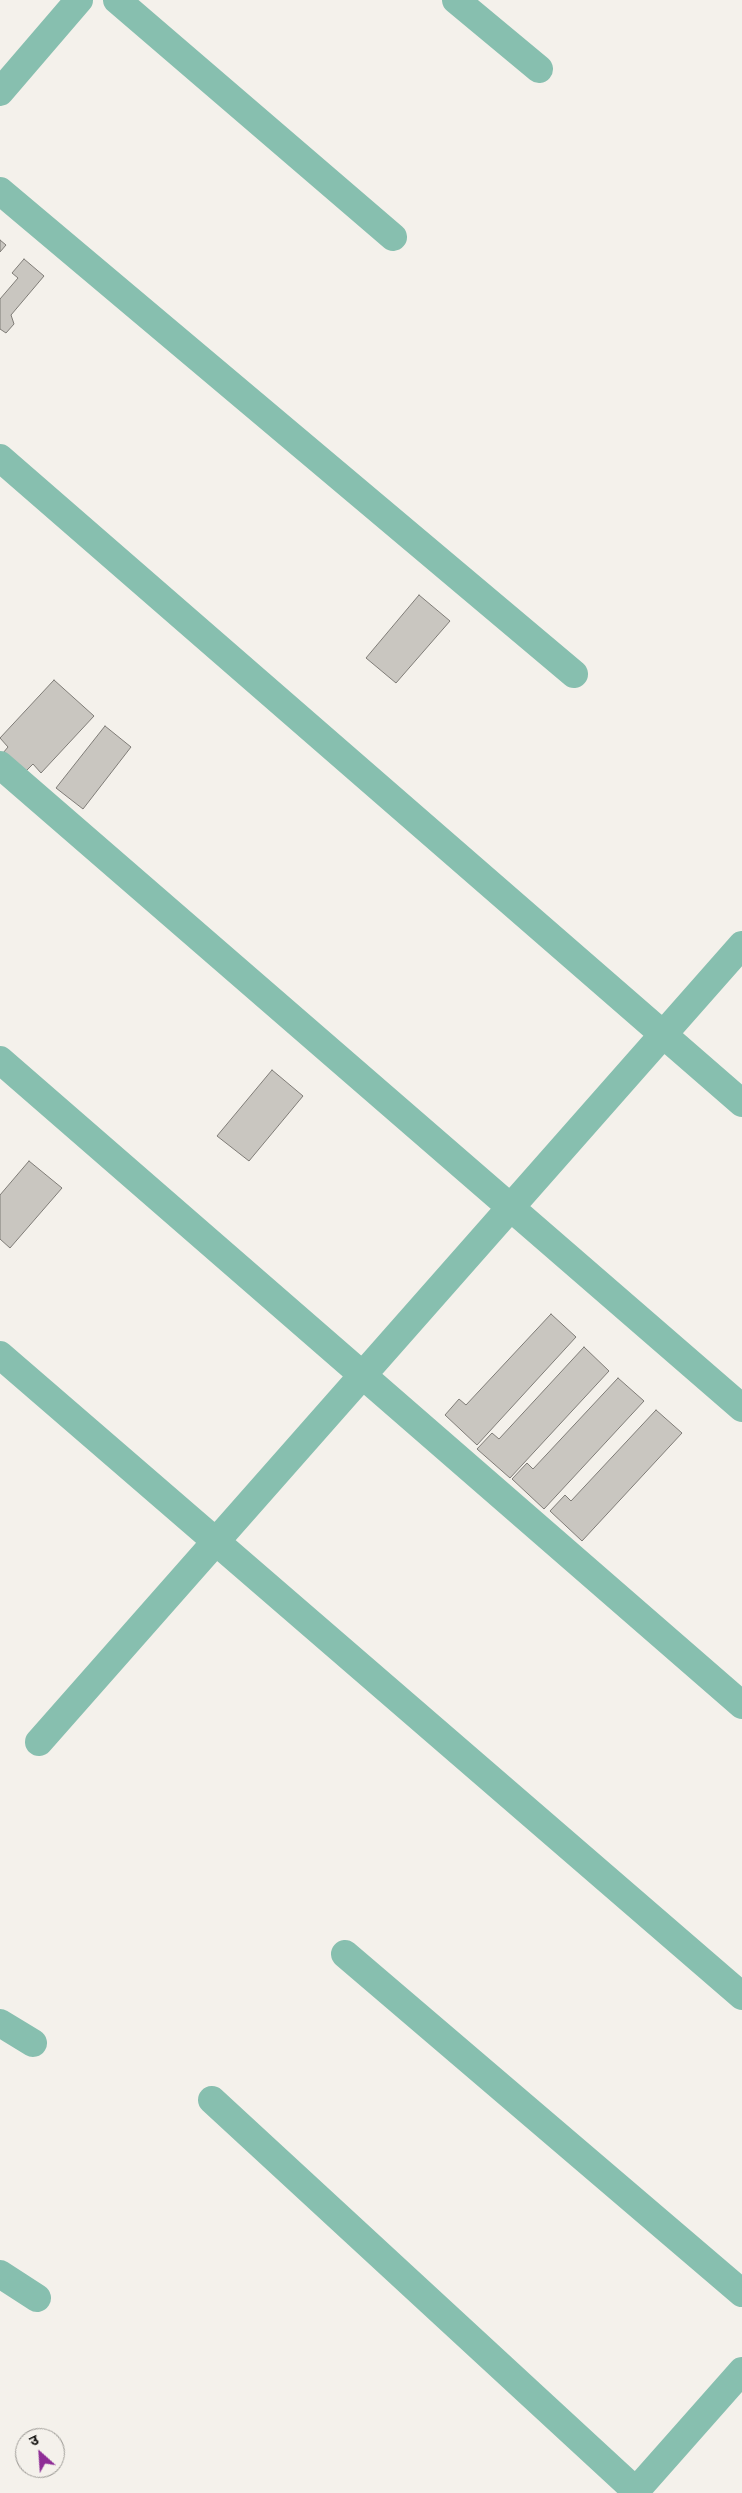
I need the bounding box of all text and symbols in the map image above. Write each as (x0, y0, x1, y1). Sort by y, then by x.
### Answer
north arrow (15, 2428, 65, 2478)
text: उ (26, 2430, 42, 2451)

